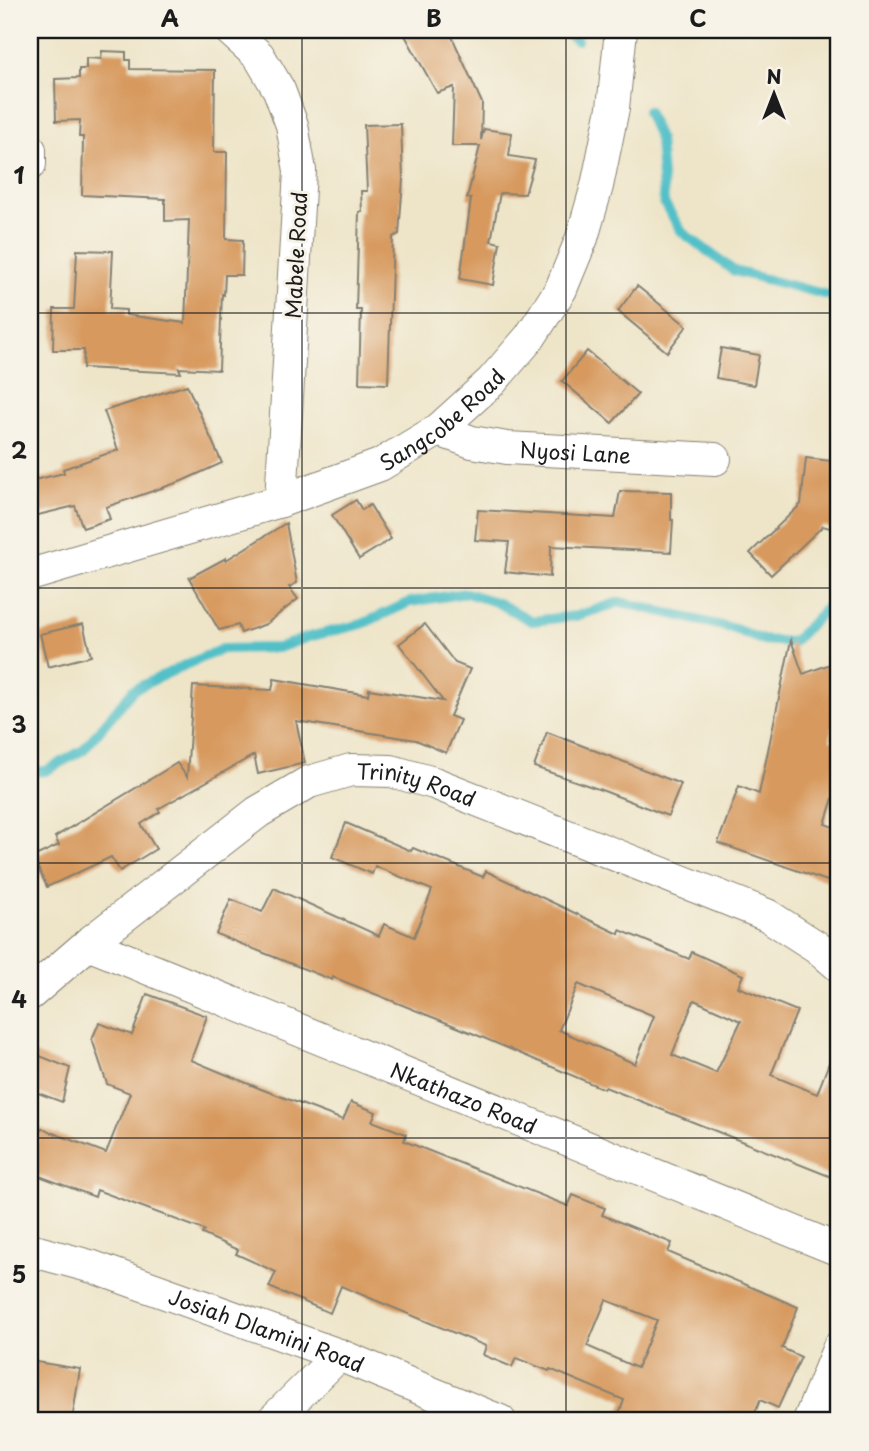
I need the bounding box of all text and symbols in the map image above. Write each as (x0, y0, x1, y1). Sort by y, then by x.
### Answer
text: A (161, 0, 179, 35)
text: B (426, 0, 442, 35)
text: C (689, 0, 707, 35)
north arrow (740, 60, 810, 130)
text: N (766, 62, 782, 90)
text: 1 (14, 157, 25, 192)
street label: Mabele Road (276, 191, 314, 319)
street label: Sangcobe Road (373, 361, 512, 478)
text: 2 (11, 432, 27, 467)
street label: Nyosi Lane (519, 433, 632, 471)
text: 3 (11, 706, 27, 741)
street label: Trinity Road (356, 754, 481, 814)
text: 4 (11, 981, 27, 1016)
street label: Nkathazo Road (386, 1053, 542, 1141)
text: 5 (12, 1256, 26, 1291)
street label: Josiah Dlamini Road (165, 1280, 369, 1380)

